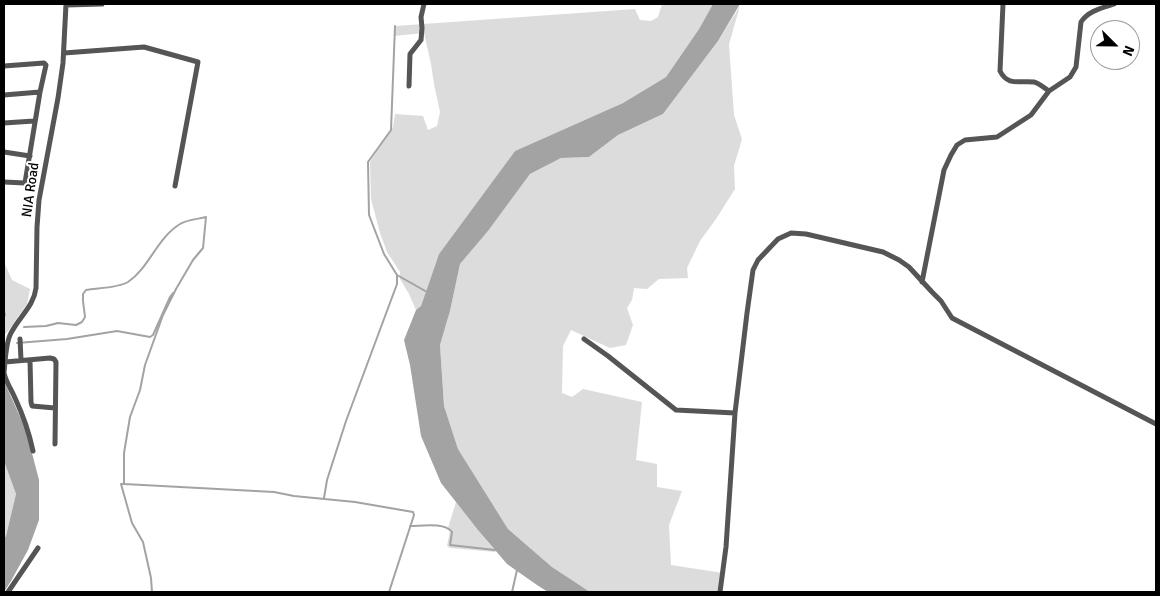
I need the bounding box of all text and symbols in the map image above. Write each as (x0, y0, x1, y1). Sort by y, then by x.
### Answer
north arrow (1090, 20, 1140, 70)
text: N (1119, 43, 1138, 58)
street label: NIA Road (19, 161, 43, 219)

